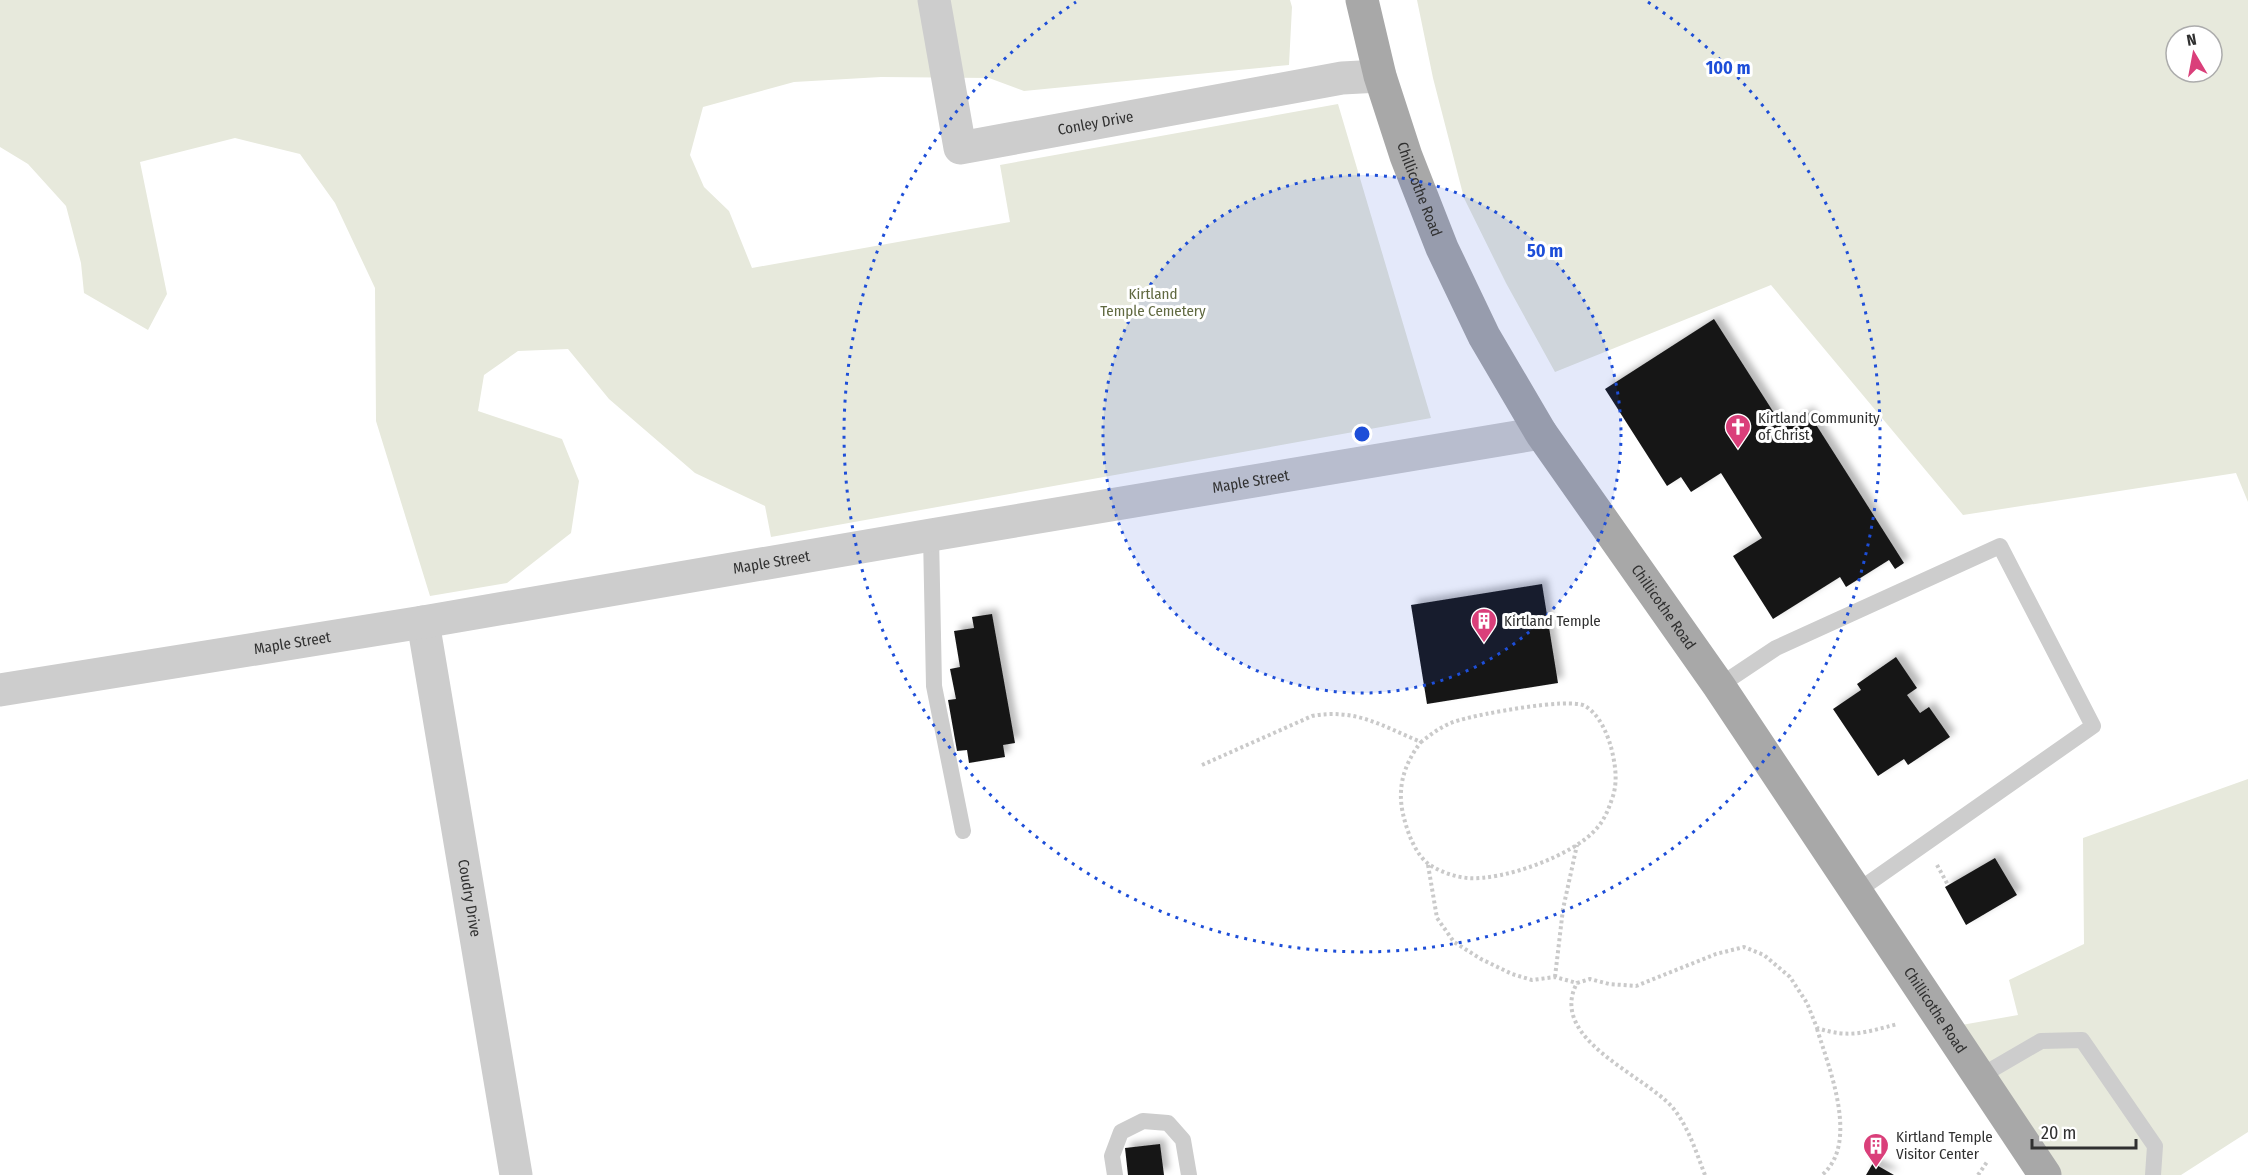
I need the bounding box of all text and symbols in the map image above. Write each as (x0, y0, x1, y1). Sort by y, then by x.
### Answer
north arrow (2164, 24, 2224, 84)
text: N (2185, 30, 2198, 50)
text: 100 m (1706, 57, 1750, 79)
street label: Conley Drive (1056, 107, 1135, 139)
street label: Chillicothe Road (1393, 140, 1446, 239)
text: 50 m (1527, 240, 1563, 262)
park label: Kirtland Temple Cemetery (1100, 285, 1206, 320)
place label: Kirtland Community of Christ (1758, 409, 1880, 444)
church icon: Kirtland Community of Christ (1723, 412, 1753, 450)
centre of rings (1352, 424, 1372, 444)
street label: Maple Street (1211, 466, 1291, 497)
street label: Maple Street (732, 547, 811, 578)
street label: Chillicothe Road (1627, 561, 1700, 653)
building icon: Kirtland Temple (1469, 606, 1499, 644)
place label: Kirtland Temple (1504, 612, 1601, 630)
street label: Maple Street (252, 628, 332, 658)
street label: Coudry Drive (454, 858, 485, 938)
street label: Chillicothe Road (1900, 964, 1970, 1057)
scale bar (2032, 1112, 2136, 1150)
text: 20 m (2041, 1122, 2076, 1144)
place label: Kirtland Temple Visitor Center (1896, 1128, 1993, 1163)
building icon: Kirtland Temple Visitor Center (1861, 1131, 1891, 1169)

